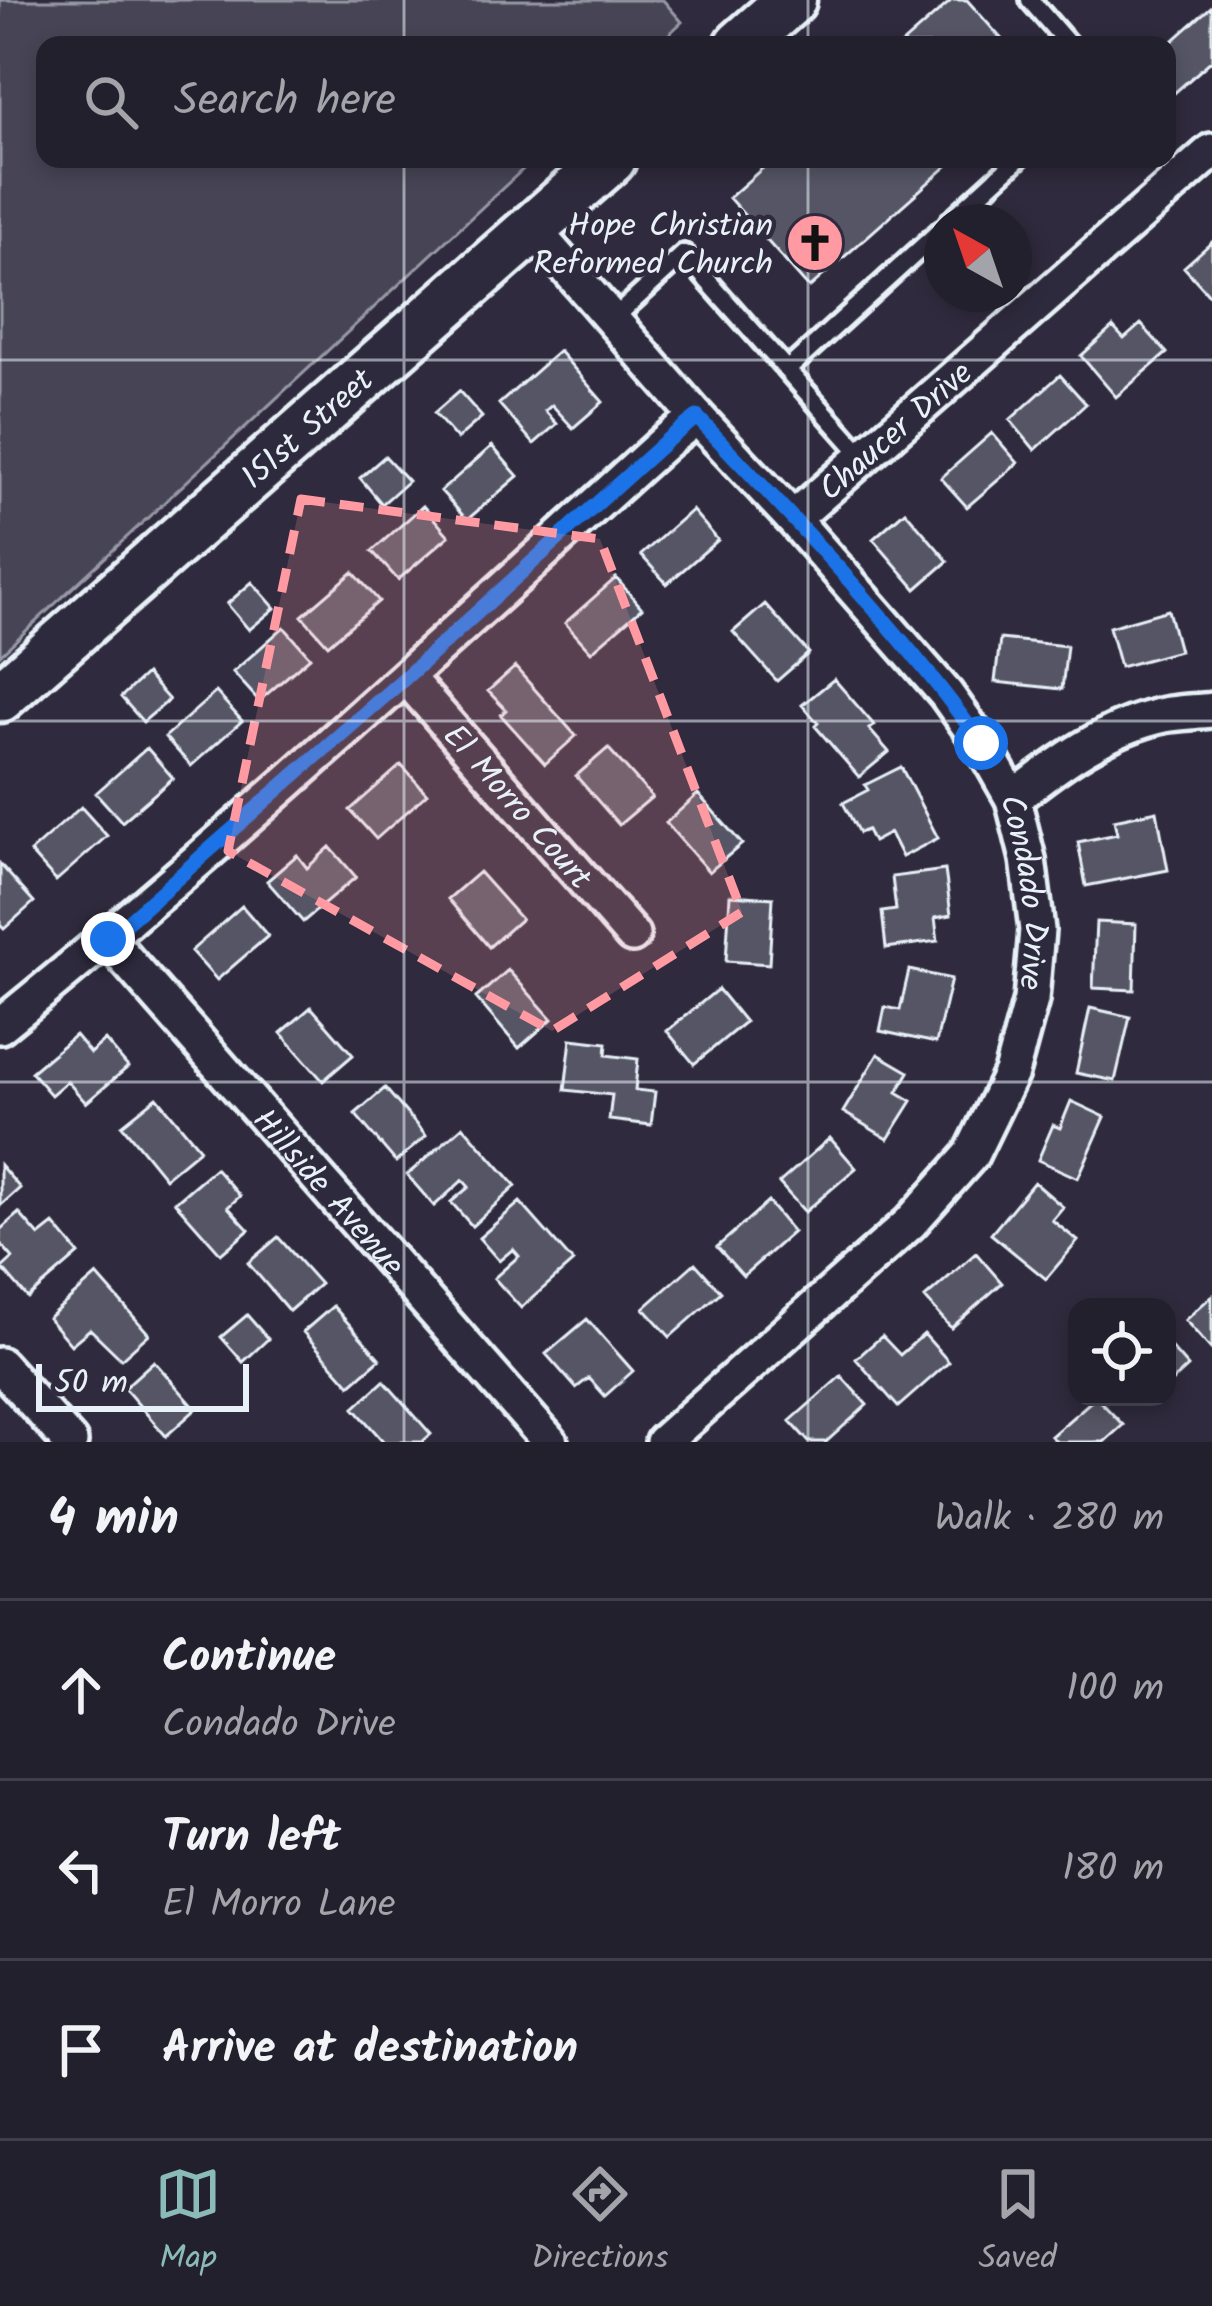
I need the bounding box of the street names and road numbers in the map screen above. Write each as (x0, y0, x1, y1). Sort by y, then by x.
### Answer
street label: Chaucer Drive (807, 349, 986, 516)
street label: 151st Street (230, 356, 388, 504)
street label: El Morro Court (428, 713, 605, 904)
street label: Condado Drive (983, 790, 1061, 992)
street label: Hillside Avenue (238, 1097, 416, 1290)

